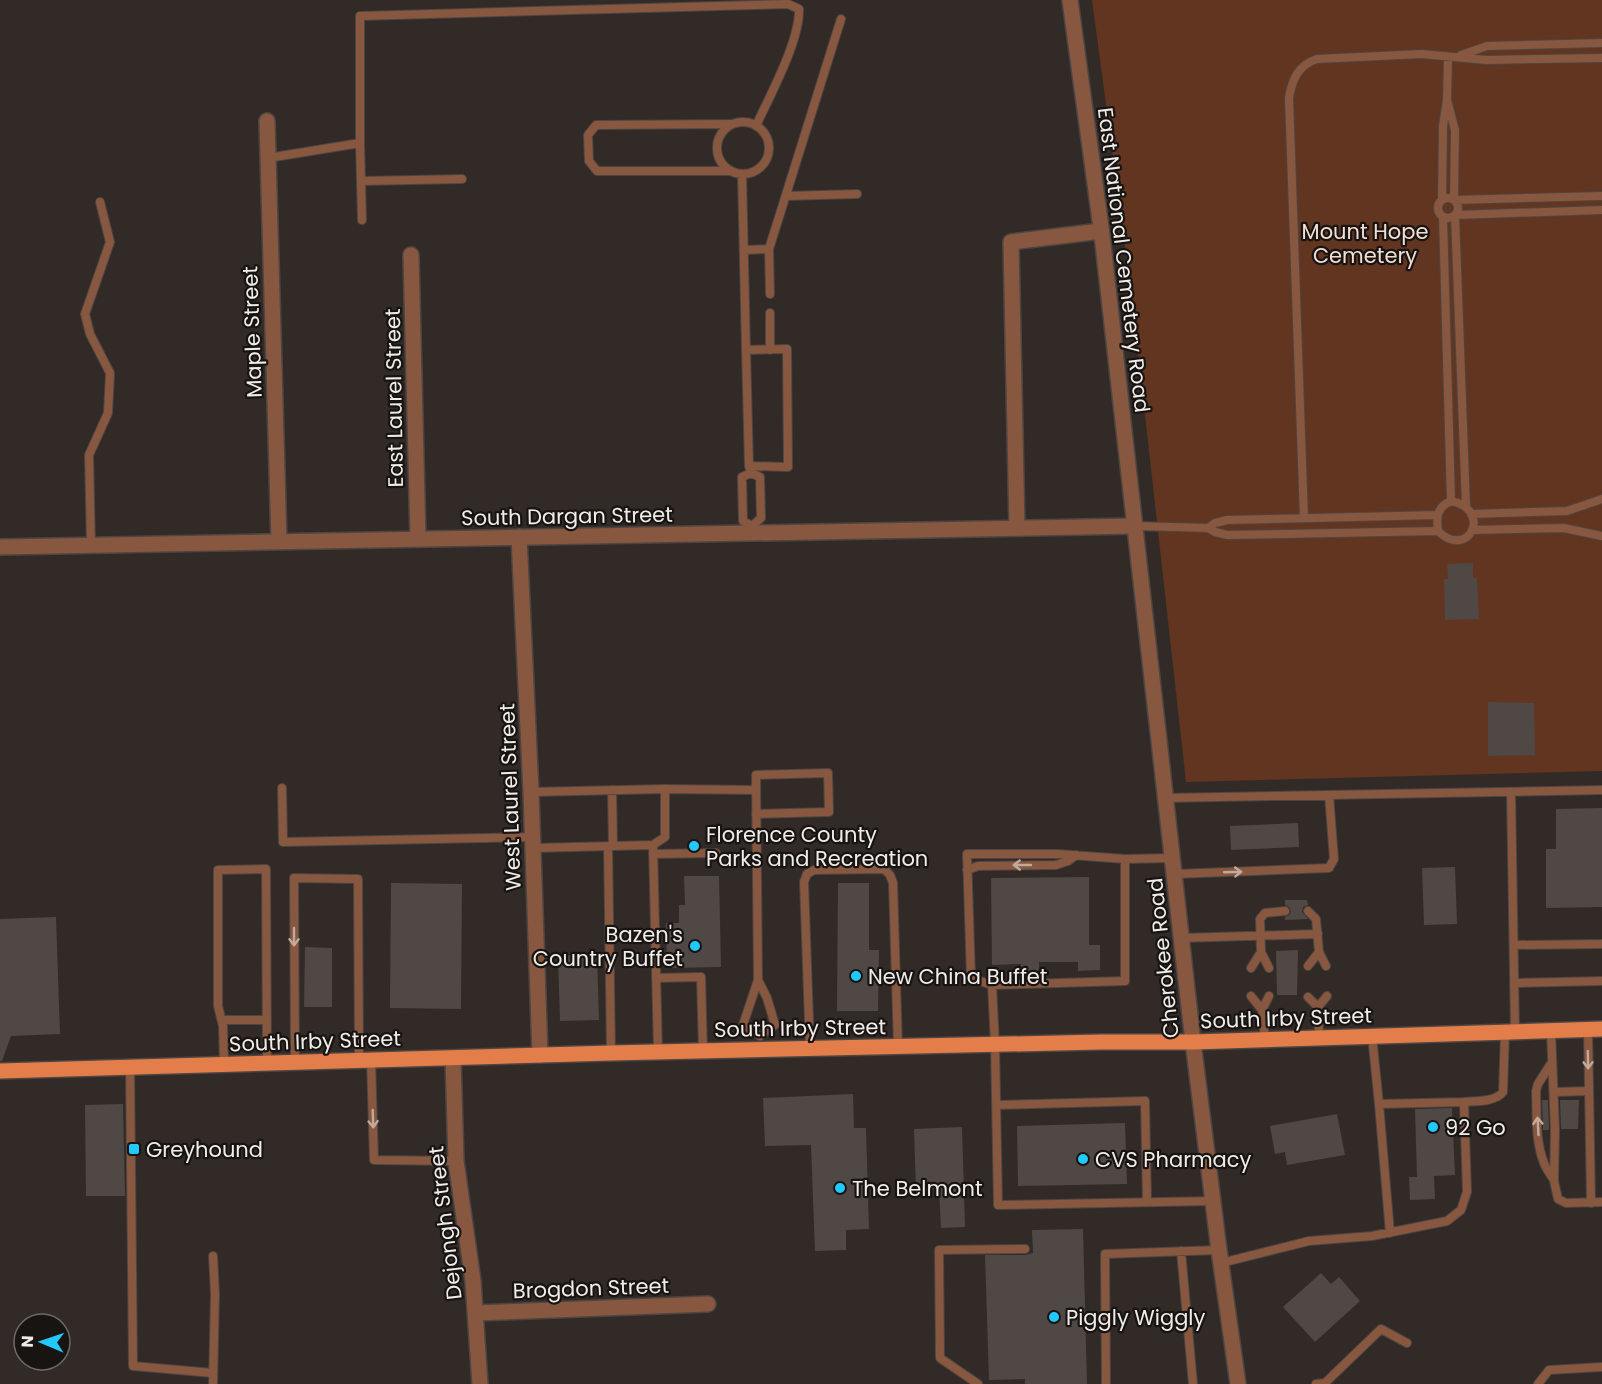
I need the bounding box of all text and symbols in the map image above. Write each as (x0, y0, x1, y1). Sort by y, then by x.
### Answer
street label: East National Cemetery Road (1091, 106, 1157, 414)
park label: Mount Hope Cemetery (1302, 217, 1428, 270)
street label: Maple Street (235, 266, 269, 398)
street label: East Laurel Street (378, 308, 410, 488)
street label: South Dargan Street (461, 500, 673, 532)
street label: West Laurel Street (492, 703, 528, 891)
place label: Florence County Parks and Recreation (706, 820, 928, 873)
marker: Florence County Parks and Recreation (687, 839, 701, 853)
one-way arrow (1013, 859, 1033, 871)
one-way arrow (1222, 866, 1242, 877)
street label: Cherokee Road (1140, 876, 1186, 1040)
place label: Bazen's Country Buffet (533, 920, 683, 973)
one-way arrow (288, 926, 300, 946)
marker: Bazen's Country Buffet (688, 939, 702, 953)
place label: New China Buffet (868, 962, 1047, 991)
marker: New China Buffet (849, 969, 863, 983)
street label: South Irby Street (1200, 1001, 1372, 1035)
street label: South Irby Street (714, 1012, 886, 1044)
street label: South Irby Street (229, 1024, 401, 1058)
one-way arrow (1582, 1050, 1594, 1070)
one-way arrow (367, 1108, 379, 1128)
place label: 92 Go (1445, 1113, 1506, 1142)
one-way arrow (1532, 1117, 1543, 1137)
marker: 92 Go (1426, 1120, 1440, 1134)
place label: Greyhound (146, 1135, 263, 1164)
marker: Greyhound (127, 1142, 141, 1156)
street label: Dejongh Street (421, 1144, 469, 1302)
place label: CVS Pharmacy (1095, 1145, 1252, 1174)
marker: CVS Pharmacy (1076, 1152, 1090, 1166)
place label: The Belmont (852, 1174, 983, 1203)
marker: The Belmont (833, 1181, 847, 1195)
street label: Brogdon Street (512, 1271, 670, 1305)
place label: Piggly Wiggly (1066, 1303, 1206, 1332)
marker: Piggly Wiggly (1047, 1310, 1061, 1324)
north arrow (12, 1312, 72, 1372)
text: N (16, 1335, 39, 1348)

